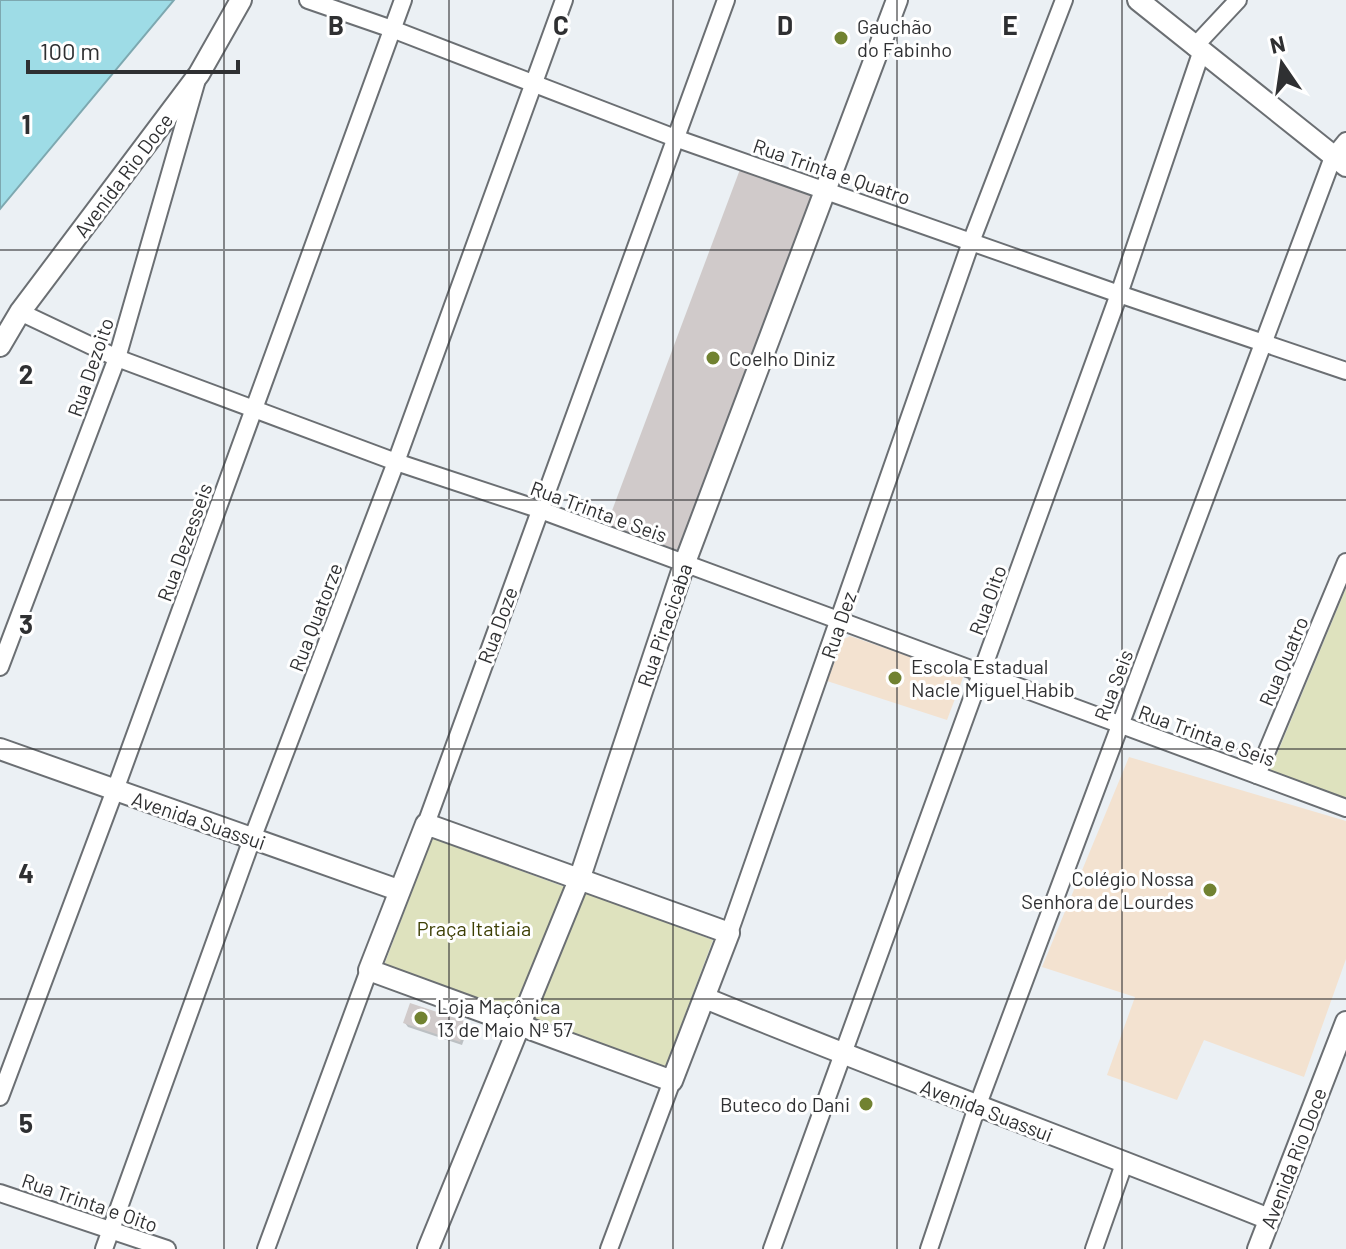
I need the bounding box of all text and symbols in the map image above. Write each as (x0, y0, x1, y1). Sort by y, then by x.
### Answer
text: B (328, 9, 344, 40)
text: C (553, 9, 569, 40)
text: D (777, 9, 793, 40)
text: E (1002, 9, 1018, 40)
place label: Gauchão do Fabinho (857, 14, 952, 61)
scale bar (28, 24, 238, 74)
north arrow (1242, 24, 1322, 104)
marker: Gauchão do Fabinho (832, 29, 850, 47)
text: N (1267, 29, 1287, 58)
text: 100 m (40, 36, 100, 65)
text: 1 (21, 108, 31, 139)
street label: Avenida Rio Doce (69, 108, 177, 242)
street label: Rua Trinta e Quatro (750, 133, 914, 209)
street label: Rua Dezoito (62, 314, 118, 420)
place label: Coelho Diniz (729, 346, 835, 370)
marker: Coelho Diniz (704, 349, 722, 367)
text: 2 (19, 358, 33, 389)
street label: Rua Trinta e Seis (527, 475, 671, 547)
street label: Rua Dezesseis (152, 480, 216, 604)
street label: Rua Quatorze (283, 559, 347, 675)
street label: Rua Piracicaba (632, 560, 696, 690)
street label: Rua Oito (963, 562, 1011, 638)
street label: Rua Doze (472, 583, 522, 667)
street label: Rua Dez (815, 588, 861, 662)
text: 3 (19, 608, 33, 639)
street label: Rua Quatro (1253, 613, 1313, 709)
street label: Rua Seis (1088, 646, 1138, 724)
place label: Escola Estadual Nacle Miguel Habib (911, 654, 1075, 701)
marker: Escola Estadual Nacle Miguel Habib (886, 669, 904, 687)
street label: Rua Trinta e Seis (1135, 699, 1279, 771)
street label: Avenida Suassui (129, 786, 269, 854)
text: 4 (18, 857, 34, 888)
place label: Colégio Nossa Senhora de Lourdes (1021, 866, 1194, 913)
marker: Colégio Nossa Senhora de Lourdes (1201, 881, 1219, 899)
park label: Praça Itatiaia (417, 916, 531, 940)
place label: Loja Maçônica 13 de Maio Nº 57 (437, 994, 573, 1041)
marker: Loja Maçônica 13 de Maio Nº 57 (412, 1009, 430, 1027)
street label: Avenida Suassui (917, 1074, 1057, 1146)
street label: Avenida Rio Doce (1255, 1084, 1331, 1232)
place label: Buteco do Dani (720, 1092, 850, 1116)
marker: Buteco do Dani (857, 1095, 875, 1113)
text: 5 (19, 1107, 33, 1138)
street label: Rua Trinta e Oito (19, 1167, 161, 1237)

